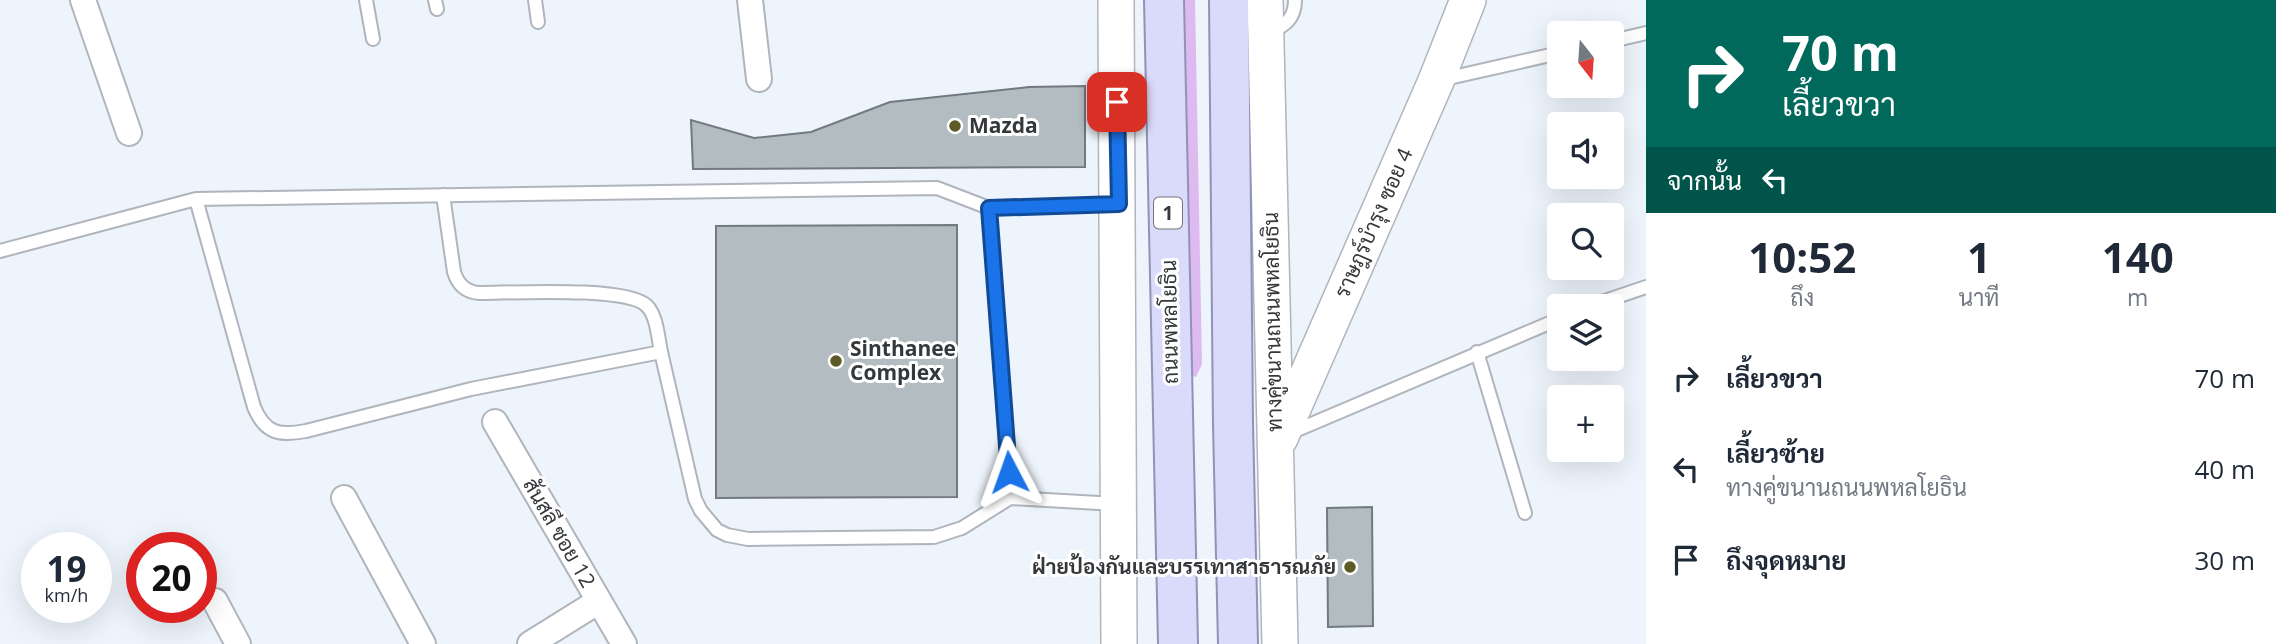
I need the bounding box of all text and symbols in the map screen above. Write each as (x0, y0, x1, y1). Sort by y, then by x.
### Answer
text: 70 m (1782, 19, 1899, 85)
north arrow (1547, 21, 1624, 98)
map controls (1547, 21, 1624, 462)
icon: right (1667, 28, 1758, 119)
pin (1087, 72, 1147, 132)
text: เลี้ยวขวา (1782, 82, 1896, 125)
icon: arrive (1098, 83, 1136, 121)
place label: Mazda (969, 111, 1038, 139)
button: sound (1547, 112, 1624, 189)
marker: Mazda (947, 118, 963, 134)
street label: ราษฎร์บำรุง ซอย 4 (1328, 143, 1420, 302)
icon: left (1756, 161, 1794, 199)
text: จากนั้น (1667, 162, 1742, 198)
road number: 1 (1154, 197, 1182, 228)
button: search (1547, 203, 1624, 280)
street label: ทางคู่ขนานถนนพหลโยธิน (1256, 212, 1290, 432)
text: 10:52 (1748, 228, 1856, 285)
text: 1 (1967, 228, 1991, 285)
text: 140 (2102, 228, 2174, 285)
street label: ถนนพหลโยธิน (1154, 260, 1184, 384)
text: ถึง (1790, 281, 1814, 313)
text: นาที (1959, 281, 1999, 313)
text: m (2127, 281, 2148, 313)
button: layers (1547, 294, 1624, 371)
place label: Sinthanee Complex (850, 334, 956, 386)
marker: Sinthanee Complex (828, 353, 844, 369)
icon: right (1667, 359, 1705, 397)
text: เลี้ยวขวา (1726, 360, 1823, 396)
text: 70 m (2194, 360, 2255, 396)
button: + (1547, 385, 1624, 462)
position arrow (972, 435, 1046, 509)
text: เลี้ยวซ้าย (1726, 435, 1825, 471)
icon: left (1667, 450, 1705, 488)
text: 40 m (2194, 451, 2255, 487)
text: ทางคู่ขนานถนนพหลโยธิน (1726, 471, 1967, 503)
street label: สันสลี ซอย 12 (517, 473, 603, 592)
speed limit sign: 20 (126, 532, 217, 623)
icon: arrive (1667, 541, 1705, 579)
text: ถึงจุดหมาย (1726, 542, 1847, 578)
text: 30 m (2194, 542, 2255, 578)
text: 19 (46, 545, 87, 592)
place label: ฝ่ายป้องกันและบรรเทาสาธารณภัย (1032, 552, 1336, 580)
marker: ฝ่ายป้องกันและบรรเทาสาธารณภัย (1342, 559, 1358, 575)
text: km/h (45, 583, 88, 607)

